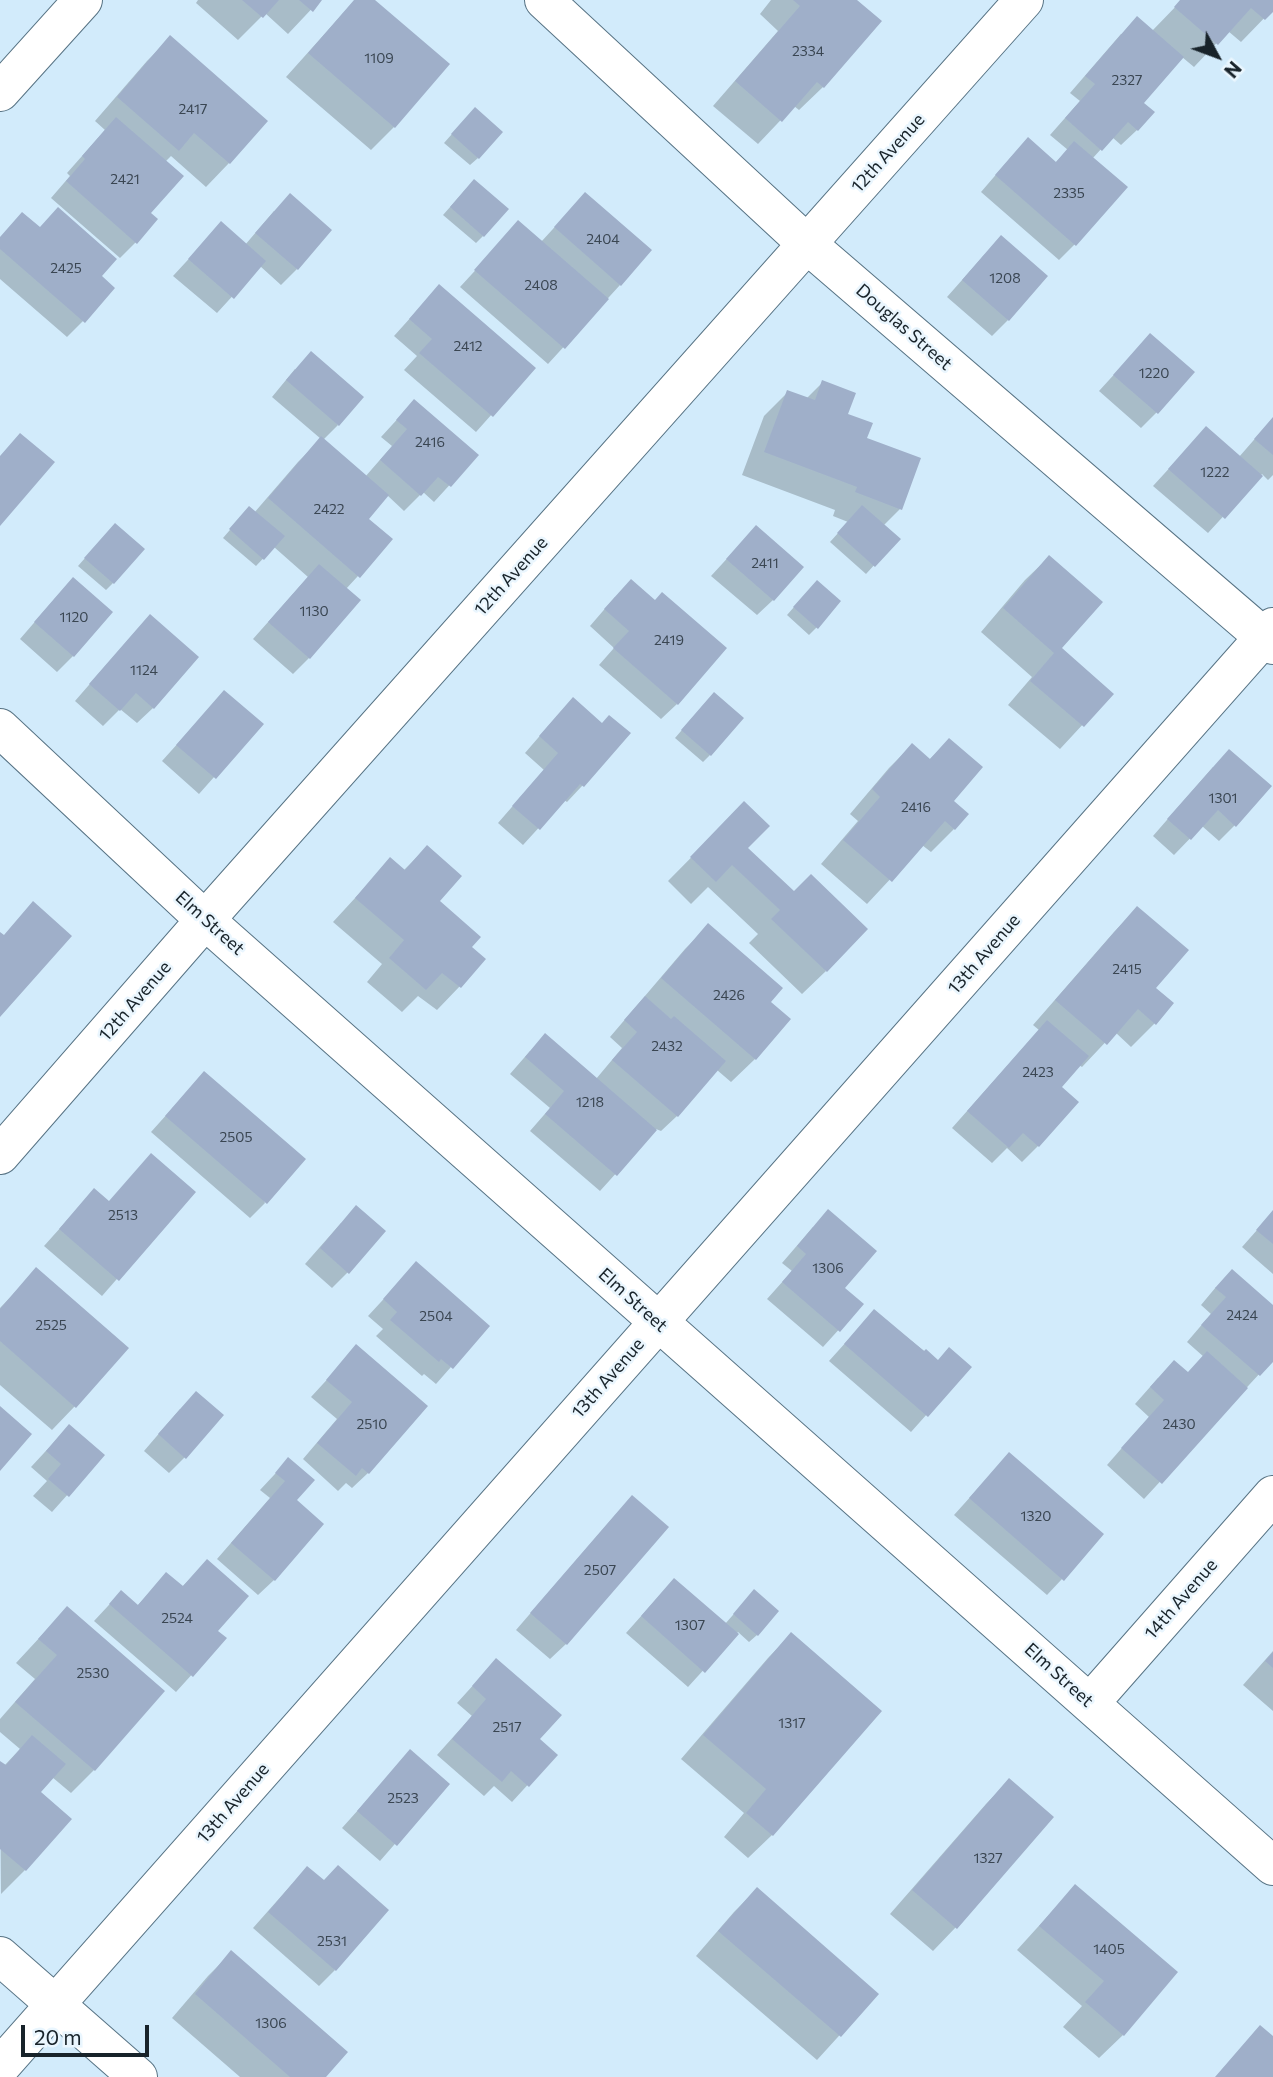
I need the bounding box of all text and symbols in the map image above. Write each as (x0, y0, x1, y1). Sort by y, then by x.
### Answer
north arrow (1182, 21, 1252, 91)
house number: 2334 (792, 43, 824, 59)
house number: 1109 (364, 50, 394, 66)
text: N (1220, 57, 1247, 83)
house number: 2327 (1112, 72, 1142, 88)
house number: 2417 (179, 101, 207, 117)
street label: 12th Avenue (847, 109, 929, 197)
house number: 2421 (110, 171, 140, 187)
house number: 2335 (1053, 185, 1085, 201)
house number: 2404 (586, 231, 620, 247)
house number: 2425 (50, 260, 82, 276)
house number: 1208 (989, 270, 1021, 286)
house number: 2408 (524, 277, 558, 293)
street label: Douglas Street (852, 279, 956, 375)
house number: 2412 (453, 338, 483, 354)
house number: 1220 (1139, 365, 1169, 381)
house number: 2416 (415, 434, 445, 450)
house number: 1222 (1200, 464, 1230, 480)
house number: 2422 (313, 501, 345, 517)
street label: 12th Avenue (470, 532, 552, 620)
house number: 2411 (751, 555, 779, 571)
house number: 1130 (299, 603, 329, 619)
house number: 1120 (60, 609, 88, 625)
house number: 2419 (654, 632, 684, 648)
house number: 1124 (130, 662, 158, 678)
house number: 1301 (1208, 790, 1238, 806)
house number: 2416 (901, 799, 931, 815)
street label: Elm Street (171, 886, 249, 960)
street label: 13th Avenue (943, 910, 1025, 998)
street label: 12th Avenue (94, 957, 176, 1045)
house number: 2415 (1112, 961, 1142, 977)
house number: 2426 (713, 987, 745, 1003)
house number: 2432 (651, 1038, 683, 1054)
house number: 2423 (1022, 1064, 1054, 1080)
house number: 1218 (576, 1094, 604, 1110)
house number: 2505 (220, 1129, 252, 1145)
house number: 2513 (108, 1207, 138, 1223)
house number: 1306 (812, 1260, 844, 1276)
street label: Elm Street (594, 1263, 672, 1337)
house number: 2424 (1226, 1307, 1258, 1323)
house number: 2504 (419, 1308, 453, 1324)
house number: 2525 (35, 1317, 67, 1333)
street label: 13th Avenue (567, 1334, 649, 1422)
house number: 2510 (357, 1416, 387, 1432)
house number: 2430 (1162, 1416, 1196, 1432)
house number: 1320 (1021, 1508, 1051, 1524)
street label: 14th Avenue (1140, 1554, 1222, 1644)
house number: 2507 (584, 1562, 616, 1578)
house number: 2524 (161, 1610, 193, 1626)
house number: 1307 (675, 1617, 705, 1633)
street label: Elm Street (1020, 1638, 1098, 1712)
house number: 2530 (77, 1665, 109, 1681)
house number: 1317 (778, 1715, 806, 1731)
house number: 2517 (492, 1719, 522, 1735)
street label: 13th Avenue (192, 1759, 274, 1847)
house number: 2523 (387, 1790, 419, 1806)
house number: 1327 (973, 1850, 1003, 1866)
house number: 2531 (317, 1933, 347, 1949)
house number: 1405 (1093, 1941, 1125, 1957)
scale bar (24, 2010, 152, 2054)
house number: 1306 (255, 2015, 287, 2031)
text: 20 m (34, 2024, 82, 2049)

